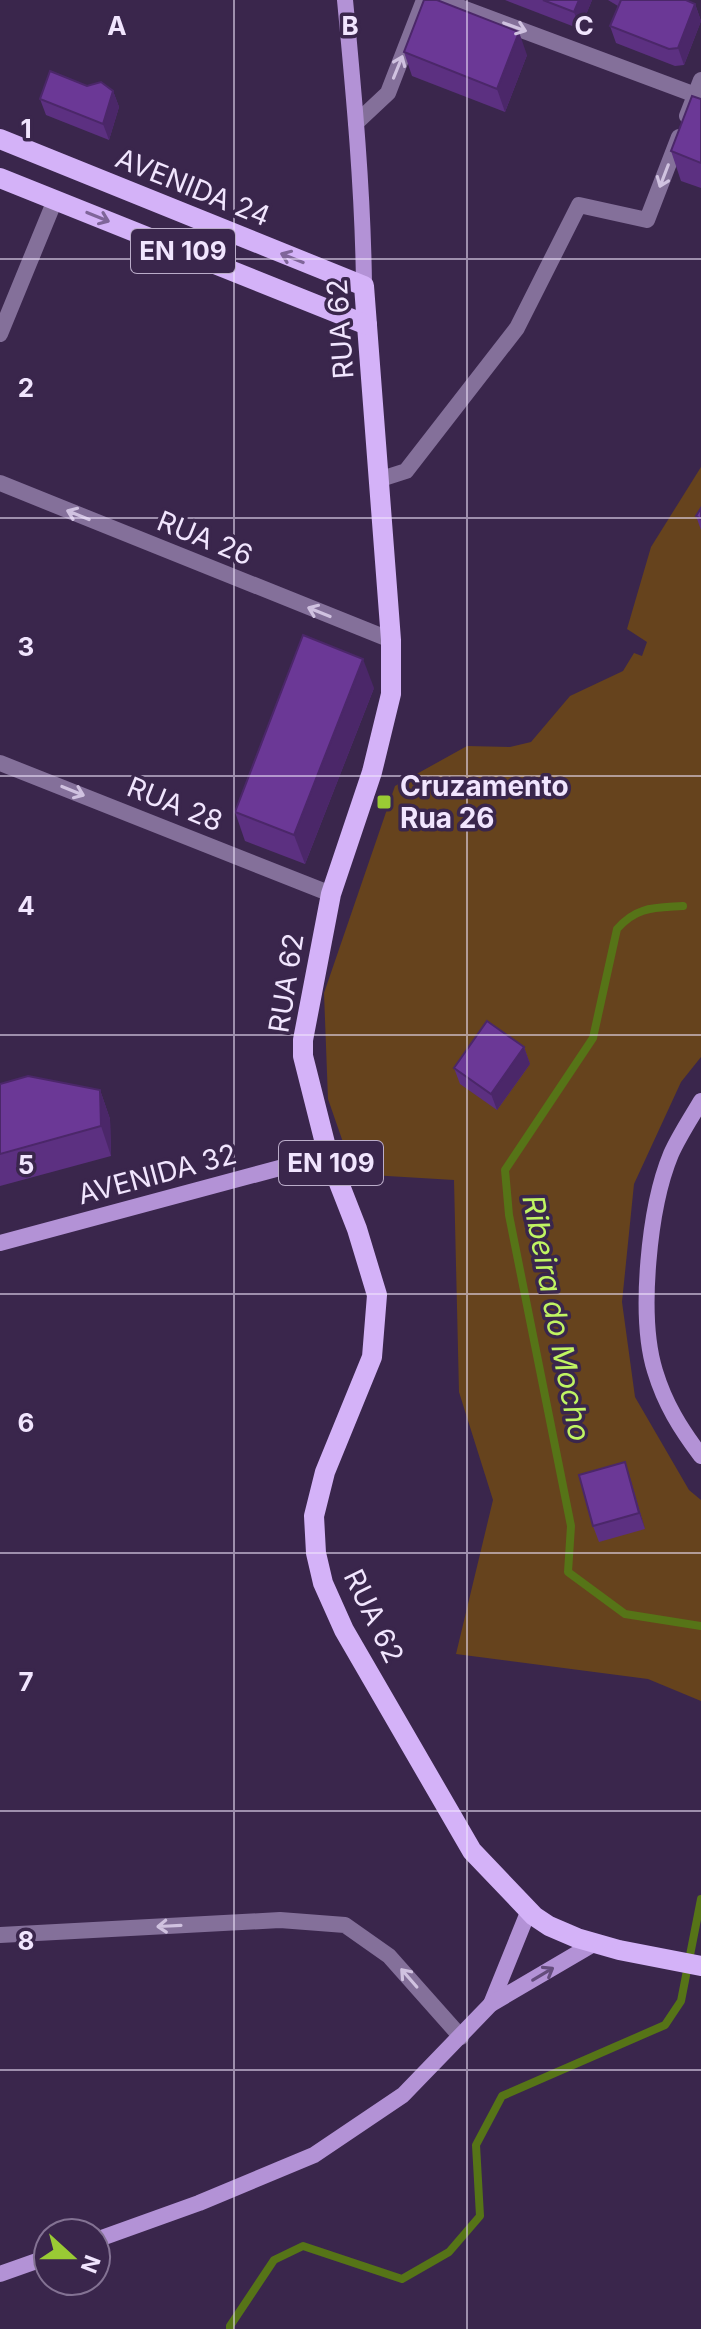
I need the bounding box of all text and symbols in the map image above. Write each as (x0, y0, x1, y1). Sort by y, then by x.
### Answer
text: A (107, 10, 127, 41)
text: B (341, 10, 359, 41)
text: C (574, 10, 594, 41)
one-way arrow (502, 21, 526, 35)
one-way arrow (392, 55, 406, 80)
text: 1 (20, 113, 32, 144)
street label: AVENIDA 24 (111, 141, 275, 233)
one-way arrow (656, 163, 670, 188)
one-way arrow (85, 211, 110, 225)
road number: EN 109 (131, 229, 235, 273)
one-way arrow (280, 249, 305, 264)
street label: RUA 62 (320, 278, 360, 380)
text: 2 (18, 372, 34, 403)
street label: RUA 26 (152, 504, 258, 572)
one-way arrow (66, 506, 91, 521)
one-way arrow (307, 604, 332, 618)
text: 3 (18, 631, 34, 662)
place label: Cruzamento Rua 26 (400, 769, 569, 835)
street label: RUA 28 (122, 770, 228, 838)
one-way arrow (60, 785, 85, 800)
marker: Cruzamento Rua 26 (375, 793, 393, 811)
text: 4 (17, 890, 35, 921)
street label: RUA 62 (261, 931, 311, 1035)
street label: AVENIDA 32 (74, 1136, 240, 1212)
road number: EN 109 (279, 1141, 383, 1185)
text: 5 (18, 1149, 34, 1180)
water label: Ribeira do Mocho (515, 1192, 599, 1444)
text: 6 (18, 1407, 34, 1438)
street label: RUA 62 (337, 1564, 411, 1668)
text: 7 (18, 1666, 34, 1697)
one-way arrow (156, 1919, 183, 1934)
text: 8 (18, 1925, 34, 1956)
one-way arrow (531, 1966, 554, 1982)
one-way arrow (400, 1969, 418, 1989)
north arrow (32, 2217, 112, 2297)
text: N (76, 2252, 106, 2277)

